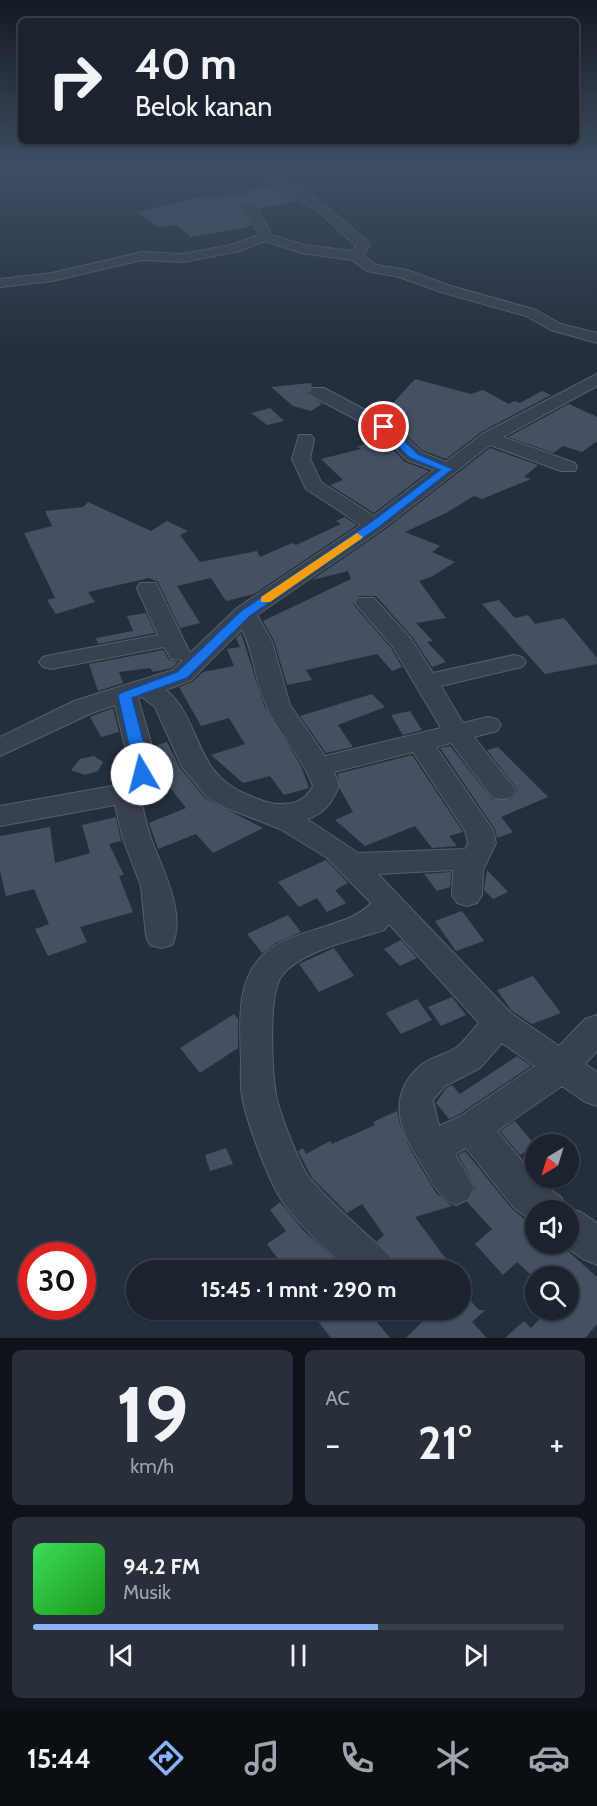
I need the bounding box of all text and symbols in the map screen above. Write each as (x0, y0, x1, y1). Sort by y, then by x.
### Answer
text: 40 m (135, 38, 237, 90)
icon: right (36, 42, 114, 120)
text: Belok kanan (135, 90, 272, 123)
pin (358, 401, 409, 452)
icon: arrive (367, 410, 400, 443)
position arrow (110, 742, 174, 806)
north arrow (525, 1134, 579, 1188)
map controls (525, 1134, 579, 1320)
button: sound (525, 1200, 579, 1254)
speed limit sign: 30 (18, 1242, 96, 1320)
button: search (525, 1266, 579, 1320)
text: 15:45 · 1 mnt · 290 m (201, 1276, 396, 1303)
text: 19 (116, 1367, 189, 1462)
text: AC (326, 1386, 350, 1410)
text: 21° (418, 1416, 471, 1470)
text: − (326, 1424, 340, 1464)
text: + (549, 1424, 564, 1464)
text: km/h (130, 1454, 174, 1478)
text: 94.2 FM (123, 1553, 200, 1580)
text: Musik (123, 1580, 171, 1604)
icon: previous (105, 1639, 138, 1672)
icon: pause (282, 1639, 315, 1672)
icon: next (459, 1639, 492, 1672)
icon: directions (145, 1737, 187, 1779)
icon: music (241, 1737, 283, 1779)
icon: phone (336, 1737, 378, 1779)
icon: climate (432, 1737, 474, 1779)
icon: car (528, 1737, 570, 1779)
text: 15:44 (27, 1742, 91, 1775)

